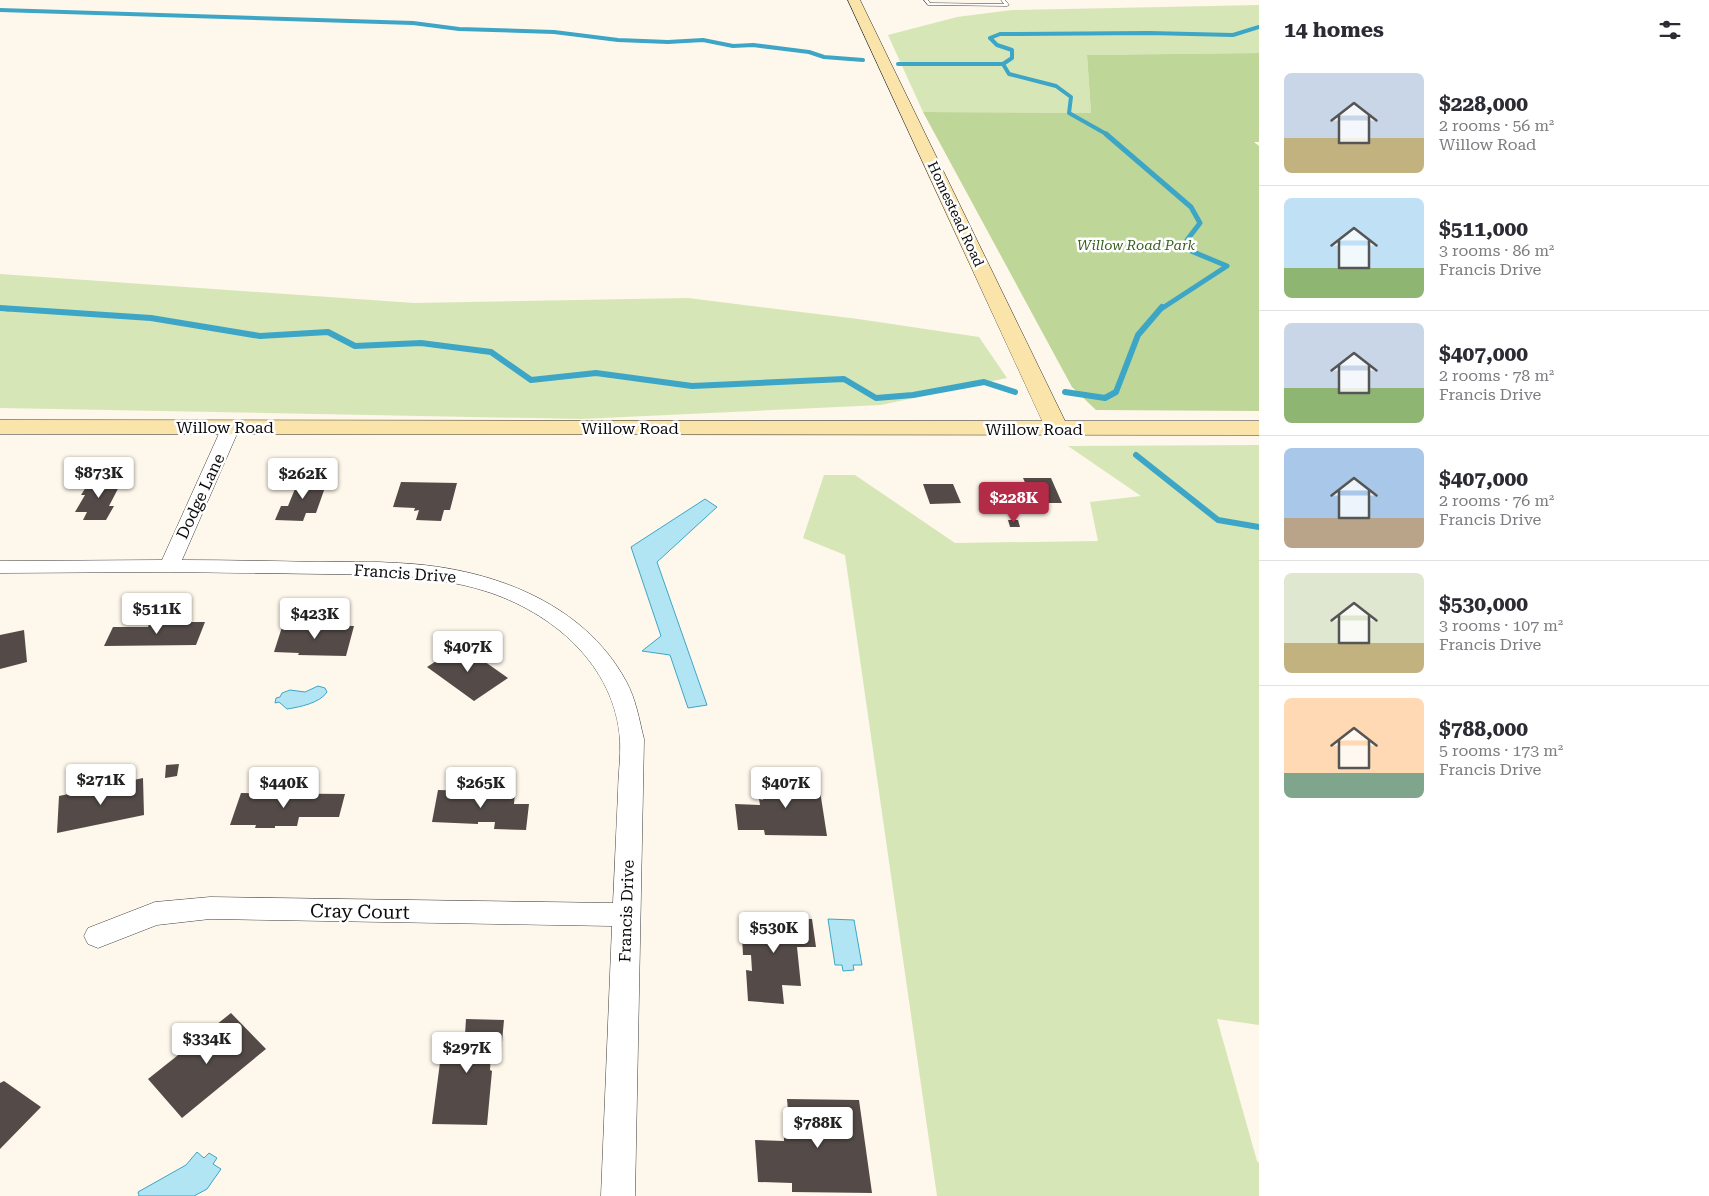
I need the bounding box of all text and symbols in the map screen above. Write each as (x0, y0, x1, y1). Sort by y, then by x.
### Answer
icon: filters (1656, 16, 1684, 44)
text: 14 homes (1284, 18, 1384, 42)
text: $228,000 (1439, 92, 1528, 116)
icon: home (1324, 93, 1384, 153)
text: 2 rooms · 56 m² (1439, 116, 1554, 135)
text: Willow Road (1439, 135, 1536, 154)
street label: Homestead Road (925, 159, 987, 269)
text: $511,000 (1439, 217, 1528, 241)
icon: home (1324, 218, 1384, 278)
park label: Willow Road Park (1077, 237, 1196, 253)
text: 3 rooms · 86 m² (1439, 241, 1554, 260)
text: Francis Drive (1439, 260, 1541, 279)
text: $407,000 (1439, 342, 1528, 366)
icon: home (1324, 343, 1384, 403)
text: 2 rooms · 78 m² (1439, 366, 1554, 385)
text: Francis Drive (1439, 385, 1541, 404)
street label: Willow Road (176, 418, 274, 437)
street label: Willow Road (581, 419, 679, 438)
street label: Willow Road (985, 420, 1083, 439)
street label: Dodge Lane (172, 450, 229, 542)
pin: $873K (64, 456, 134, 499)
pin: $262K (268, 458, 338, 500)
text: $873K (75, 463, 123, 482)
text: $262K (279, 464, 327, 483)
text: $407,000 (1439, 467, 1528, 491)
icon: home (1324, 468, 1384, 528)
pin: $228K (979, 482, 1049, 524)
text: $228K (990, 488, 1038, 507)
text: 2 rooms · 76 m² (1439, 491, 1554, 510)
text: Francis Drive (1439, 510, 1541, 529)
street label: Francis Drive (353, 560, 457, 587)
pin: $511K (122, 592, 192, 635)
text: $530,000 (1439, 592, 1528, 616)
icon: home (1324, 593, 1384, 653)
pin: $423K (280, 598, 350, 640)
text: $511K (133, 599, 181, 618)
text: $423K (291, 604, 339, 623)
text: 3 rooms · 107 m² (1439, 616, 1563, 635)
pin: $407K (433, 630, 503, 673)
text: Francis Drive (1439, 635, 1541, 654)
text: $407K (444, 637, 492, 656)
text: $788,000 (1439, 717, 1528, 741)
icon: home (1324, 718, 1384, 778)
text: 5 rooms · 173 m² (1439, 741, 1563, 760)
text: Francis Drive (1439, 760, 1541, 779)
pin: $271K (66, 764, 136, 806)
pin: $440K (249, 766, 319, 809)
pin: $265K (446, 766, 516, 809)
pin: $407K (751, 766, 821, 809)
text: $271K (77, 770, 125, 789)
text: $440K (260, 773, 308, 792)
text: $265K (457, 773, 505, 792)
text: $407K (762, 773, 810, 792)
street label: Francis Drive (615, 859, 638, 963)
street label: Cray Court (310, 899, 410, 924)
pin: $530K (739, 912, 809, 954)
text: $530K (750, 918, 798, 937)
pin: $334K (172, 1022, 242, 1065)
text: $334K (183, 1029, 231, 1048)
pin: $297K (432, 1032, 502, 1074)
text: $297K (443, 1038, 491, 1057)
pin: $788K (783, 1106, 853, 1149)
text: $788K (794, 1113, 842, 1132)

